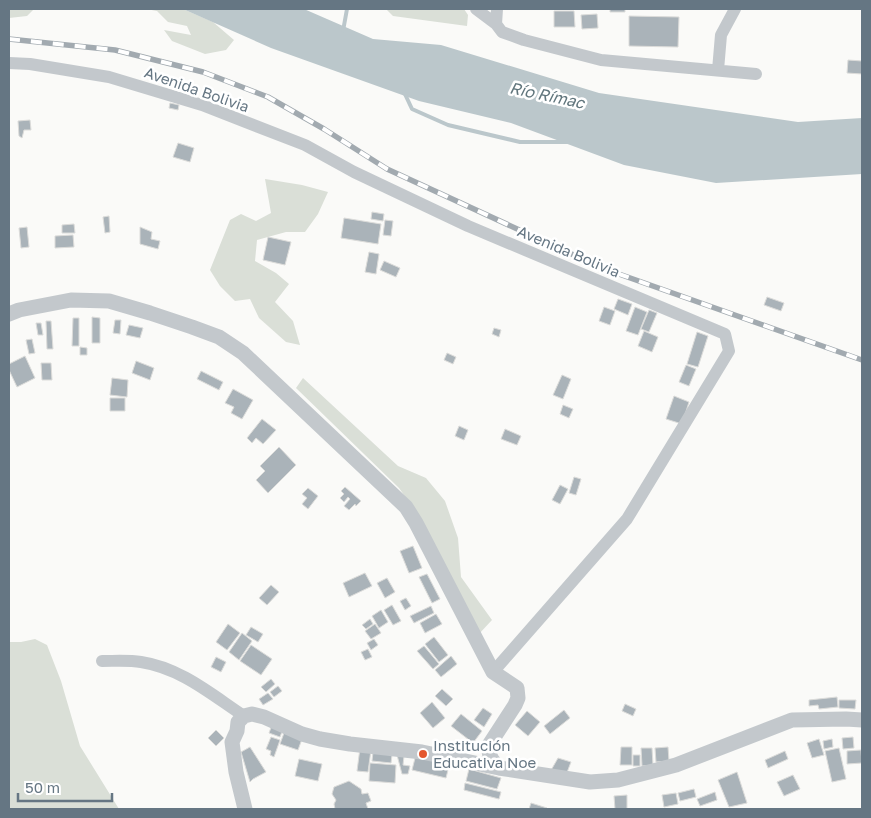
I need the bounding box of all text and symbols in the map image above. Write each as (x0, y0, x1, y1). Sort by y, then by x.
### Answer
street label: Avenida Bolivia (142, 63, 252, 115)
water label: Río Rímac (508, 77, 587, 113)
street label: Avenida Bolivia (515, 221, 623, 281)
place label: Institución Educativa Noe (433, 736, 536, 771)
marker: Institución Educativa Noe (417, 748, 429, 760)
scale bar (18, 770, 111, 802)
text: 50 m (25, 778, 60, 796)

